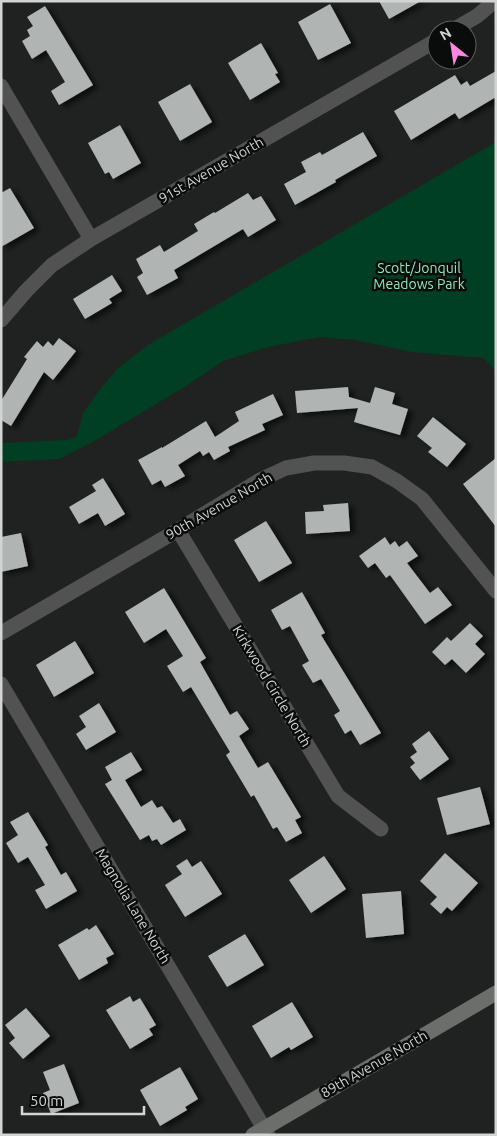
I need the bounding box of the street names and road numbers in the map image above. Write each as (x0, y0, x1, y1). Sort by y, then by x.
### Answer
street label: 91st Avenue North (156, 134, 266, 206)
street label: 90th Avenue North (163, 469, 275, 543)
street label: Kirkwood Circle North (229, 622, 315, 750)
street label: Magnolia Lane North (92, 846, 174, 966)
street label: 89th Avenue North (318, 1027, 430, 1101)

